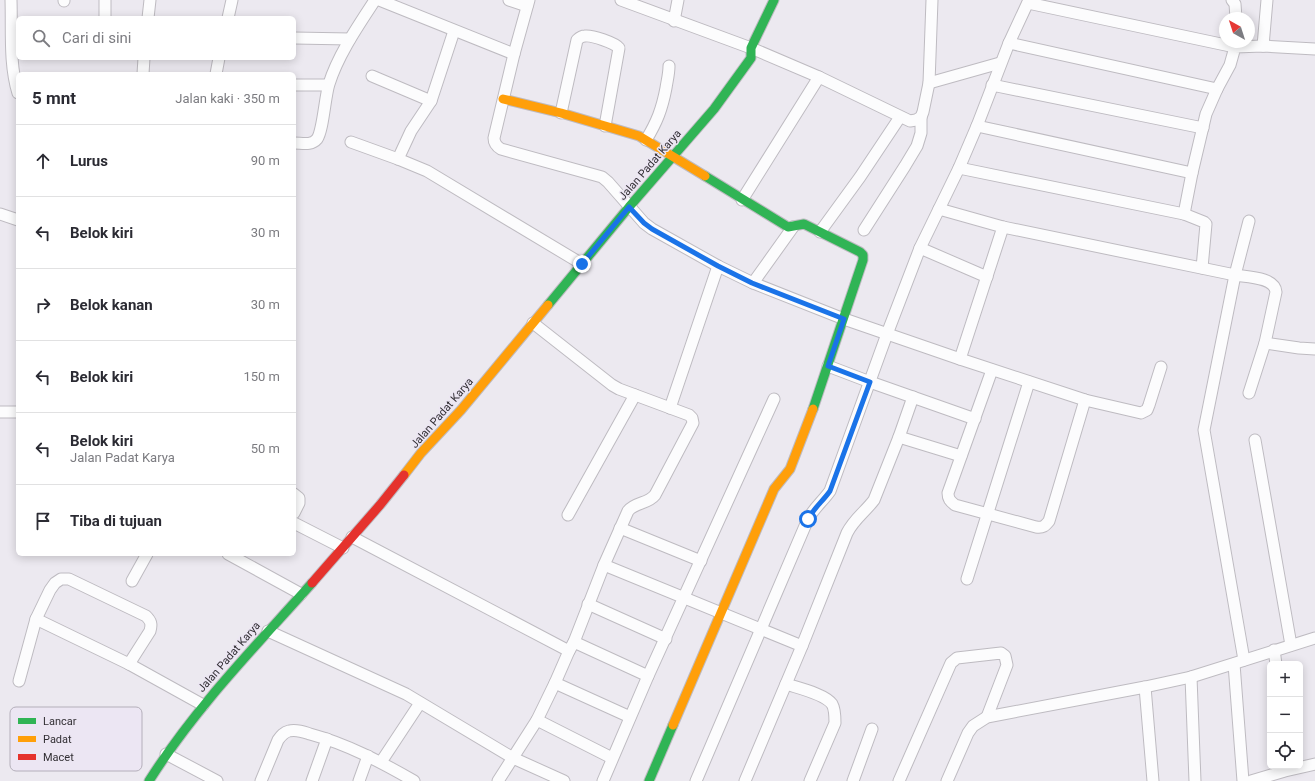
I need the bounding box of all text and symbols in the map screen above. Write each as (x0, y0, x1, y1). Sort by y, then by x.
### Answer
north arrow (1219, 12, 1255, 48)
search box (16, 16, 296, 60)
icon: search (30, 27, 52, 49)
text: Cari di sini (62, 29, 132, 47)
text: 5 mnt (32, 88, 76, 108)
text: Jalan kaki · 350 m (175, 91, 280, 106)
street label: Jalan Padat Karya (616, 127, 684, 203)
icon: ahead (32, 150, 54, 172)
text: Lurus (70, 152, 108, 170)
text: 90 m (251, 153, 280, 168)
icon: left (32, 222, 54, 244)
text: Belok kiri (70, 224, 133, 242)
text: 30 m (251, 225, 280, 240)
route end (573, 255, 591, 273)
icon: right (32, 294, 54, 316)
text: Belok kanan (70, 296, 153, 314)
text: 30 m (251, 297, 280, 312)
icon: left (32, 366, 54, 388)
text: Belok kiri (70, 368, 133, 386)
text: 150 m (243, 369, 280, 384)
street label: Jalan Padat Karya (408, 375, 476, 451)
text: Belok kiri (70, 432, 133, 450)
icon: left (32, 438, 54, 460)
text: 50 m (251, 441, 280, 456)
text: Jalan Padat Karya (70, 450, 175, 465)
icon: arrive (32, 510, 54, 532)
route start (799, 510, 817, 528)
text: Tiba di tujuan (70, 512, 162, 530)
street label: Jalan Padat Karya (195, 619, 263, 695)
map controls (1267, 661, 1303, 769)
button: + (1267, 661, 1303, 697)
button: − (1267, 697, 1303, 733)
legend (10, 707, 142, 771)
text: Lancar (43, 715, 77, 728)
text: Padat (43, 733, 72, 746)
button: locate (1267, 733, 1303, 769)
text: Macet (43, 751, 74, 764)

